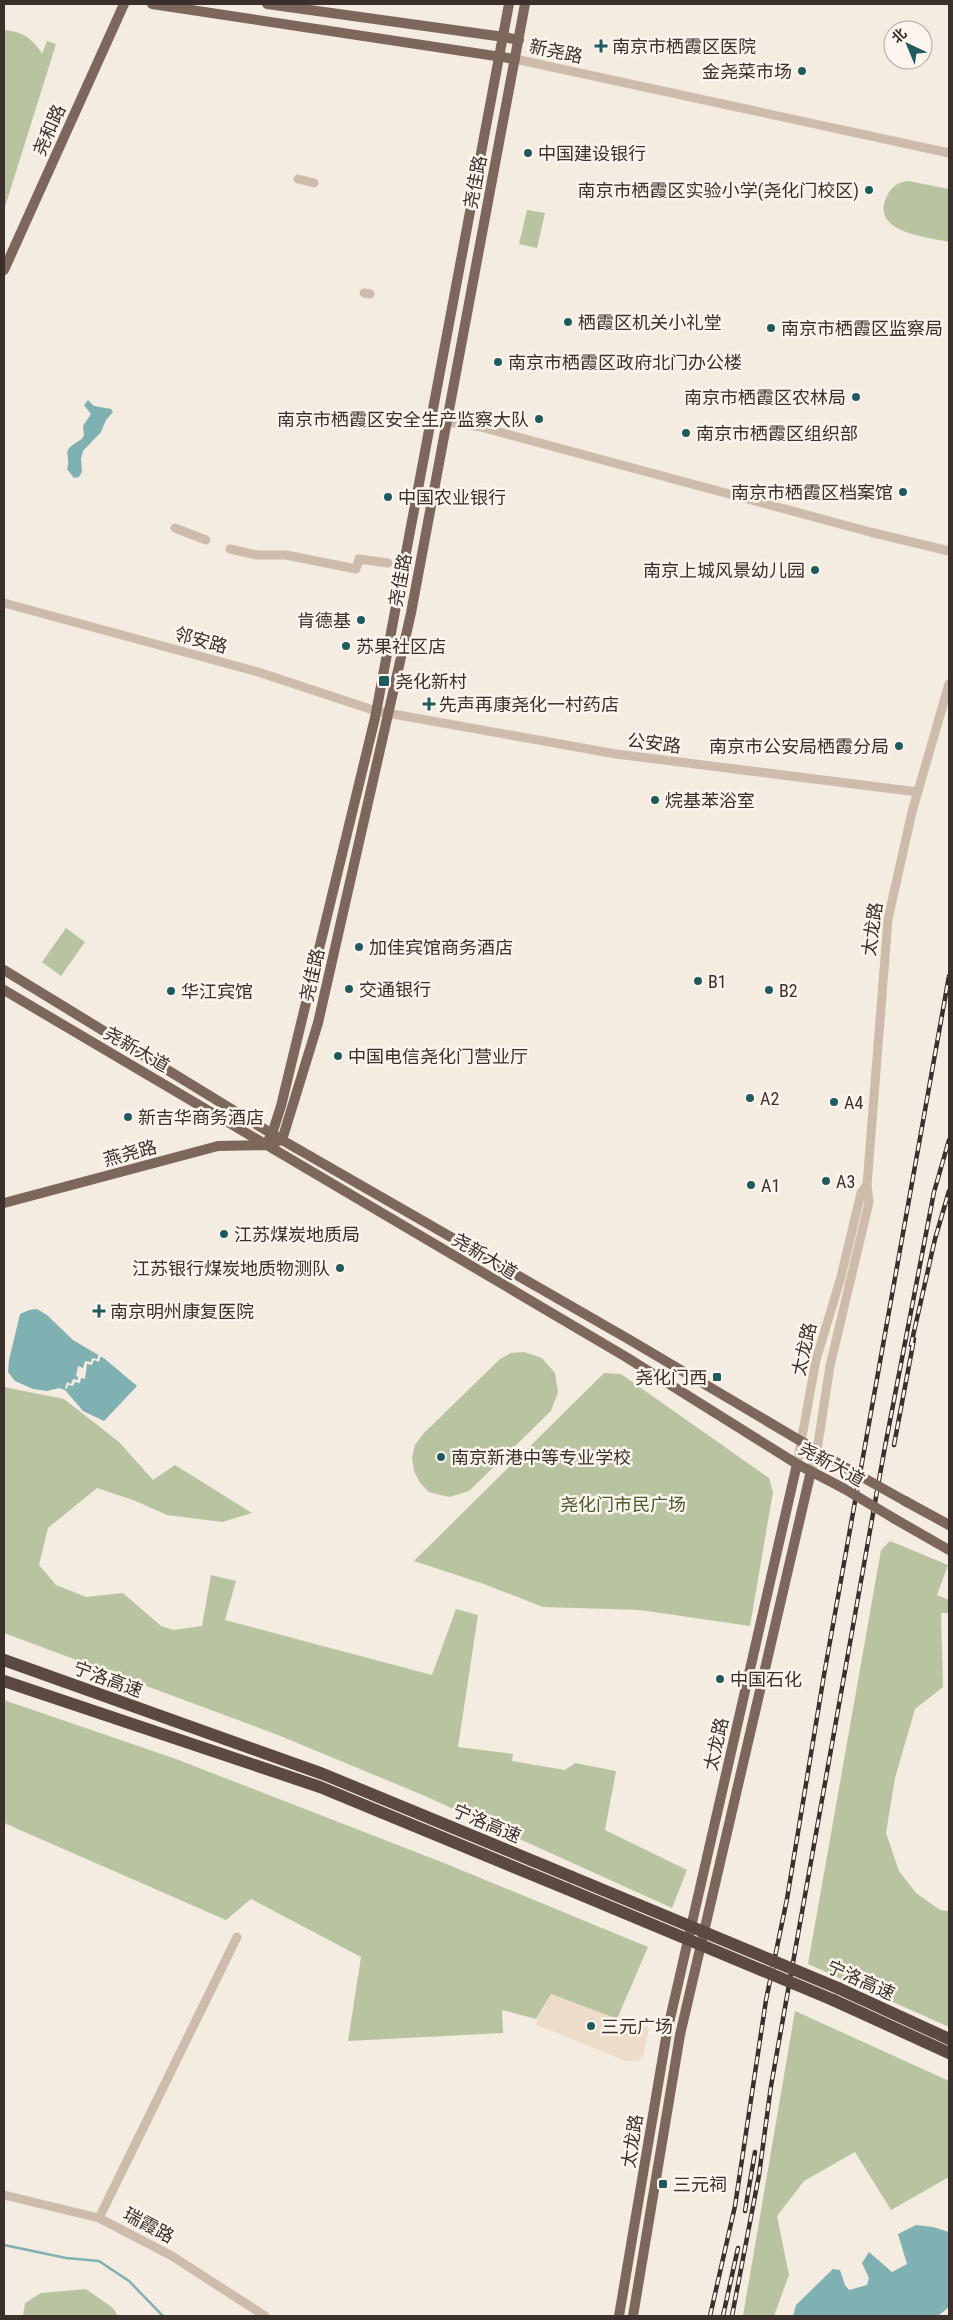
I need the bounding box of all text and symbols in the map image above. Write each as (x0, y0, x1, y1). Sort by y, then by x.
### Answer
north arrow (883, 20, 933, 70)
text: 北 (888, 25, 910, 46)
street label: 新尧路 (527, 35, 585, 67)
place label: 南京市栖霞区医院 (612, 36, 756, 57)
marker: 南京市栖霞区医院 (594, 39, 608, 53)
place label: 金尧菜市场 (702, 61, 792, 82)
marker: 金尧菜市场 (796, 65, 808, 77)
street label: 尧和路 (28, 101, 70, 159)
place label: 中国建设银行 (538, 143, 646, 164)
marker: 中国建设银行 (522, 147, 534, 159)
street label: 尧佳路 (460, 153, 490, 211)
place label: 南京市栖霞区实验小学(尧化门校区) (578, 180, 859, 202)
marker: 南京市栖霞区实验小学(尧化门校区) (863, 184, 875, 196)
place label: 栖霞区机关小礼堂 (578, 312, 722, 333)
marker: 栖霞区机关小礼堂 (562, 316, 574, 328)
place label: 南京市栖霞区监察局 (781, 318, 943, 339)
marker: 南京市栖霞区监察局 (765, 322, 777, 334)
place label: 南京市栖霞区政府北门办公楼 (508, 352, 742, 373)
marker: 南京市栖霞区政府北门办公楼 (492, 356, 504, 368)
place label: 南京市栖霞区农林局 (684, 387, 846, 408)
marker: 南京市栖霞区农林局 (850, 391, 862, 403)
place label: 南京市栖霞区安全生产监察大队 (277, 409, 529, 430)
marker: 南京市栖霞区安全生产监察大队 (533, 413, 545, 425)
place label: 南京市栖霞区组织部 (696, 423, 858, 444)
marker: 南京市栖霞区组织部 (680, 427, 692, 439)
place label: 南京市栖霞区档案馆 (731, 482, 893, 503)
marker: 南京市栖霞区档案馆 (897, 486, 909, 498)
place label: 中国农业银行 (398, 487, 506, 508)
marker: 中国农业银行 (382, 491, 394, 503)
street label: 尧佳路 (385, 551, 415, 609)
place label: 南京上城风景幼儿园 (643, 560, 805, 581)
marker: 南京上城风景幼儿园 (809, 564, 821, 576)
place label: 肯德基 (297, 610, 351, 631)
marker: 肯德基 (355, 614, 367, 626)
street label: 邻安路 (172, 623, 230, 657)
place label: 苏果社区店 (356, 636, 446, 657)
marker: 苏果社区店 (340, 640, 352, 652)
place label: 尧化新村 (395, 671, 467, 692)
marker: 尧化新村 (377, 674, 391, 688)
place label: 先声再康尧化一村药店 (439, 694, 619, 715)
marker: 先声再康尧化一村药店 (423, 698, 435, 710)
street label: 公安路 (626, 729, 682, 757)
place label: 南京市公安局栖霞分局 (709, 736, 889, 757)
marker: 南京市公安局栖霞分局 (893, 740, 905, 752)
place label: 烷基苯浴室 (665, 790, 755, 811)
marker: 烷基苯浴室 (649, 794, 661, 806)
street label: 太龙路 (858, 901, 886, 957)
place label: 加佳宾馆商务酒店 (369, 937, 513, 958)
marker: 加佳宾馆商务酒店 (353, 941, 365, 953)
street label: 尧佳路 (296, 946, 328, 1004)
place label: B1 (708, 971, 727, 992)
marker: B1 (692, 975, 704, 987)
place label: 交通银行 (359, 979, 431, 1000)
place label: B2 (779, 980, 798, 1001)
place label: 华江宾馆 (181, 981, 253, 1002)
marker: 交通银行 (343, 983, 355, 995)
marker: B2 (763, 984, 775, 996)
marker: 华江宾馆 (165, 985, 177, 997)
street label: 尧新大道 (101, 1022, 173, 1076)
place label: 中国电信尧化门营业厅 (348, 1046, 528, 1067)
marker: 中国电信尧化门营业厅 (332, 1050, 344, 1062)
place label: A2 (760, 1088, 779, 1109)
marker: A2 (744, 1092, 756, 1104)
place label: A4 (844, 1092, 863, 1113)
marker: A4 (828, 1096, 840, 1108)
place label: 新吉华商务酒店 (138, 1107, 264, 1128)
marker: 新吉华商务酒店 (122, 1111, 134, 1123)
street label: 燕尧路 (101, 1136, 159, 1170)
place label: A3 (836, 1171, 855, 1192)
place label: A1 (761, 1175, 780, 1196)
marker: A3 (820, 1175, 832, 1187)
marker: A1 (745, 1179, 757, 1191)
place label: 江苏煤炭地质局 (234, 1224, 360, 1245)
marker: 江苏煤炭地质局 (218, 1228, 230, 1240)
street label: 尧新大道 (449, 1228, 521, 1284)
place label: 江苏银行煤炭地质物测队 (132, 1258, 330, 1279)
marker: 江苏银行煤炭地质物测队 (334, 1262, 346, 1274)
place label: 南京明州康复医院 (110, 1301, 254, 1322)
marker: 南京明州康复医院 (92, 1304, 106, 1318)
street label: 太龙路 (788, 1320, 820, 1378)
place label: 尧化门西 (635, 1367, 707, 1388)
marker: 尧化门西 (711, 1371, 723, 1383)
street label: 尧新大道 (795, 1437, 869, 1491)
place label: 南京新港中等专业学校 (451, 1447, 631, 1468)
marker: 南京新港中等专业学校 (435, 1451, 447, 1463)
park label: 尧化门市民广场 (560, 1494, 686, 1515)
street label: 宁洛高速 (71, 1657, 145, 1701)
place label: 中国石化 (730, 1669, 802, 1690)
marker: 中国石化 (714, 1673, 726, 1685)
street label: 太龙路 (700, 1715, 732, 1773)
street label: 宁洛高速 (450, 1799, 524, 1847)
street label: 宁洛高速 (824, 1956, 898, 2004)
place label: 三元广场 (601, 2016, 673, 2037)
marker: 三元广场 (585, 2020, 597, 2032)
street label: 太龙路 (617, 2113, 647, 2169)
place label: 三元祠 (673, 2174, 727, 2195)
marker: 三元祠 (657, 2178, 669, 2190)
street label: 瑞霞路 (120, 2203, 178, 2247)

